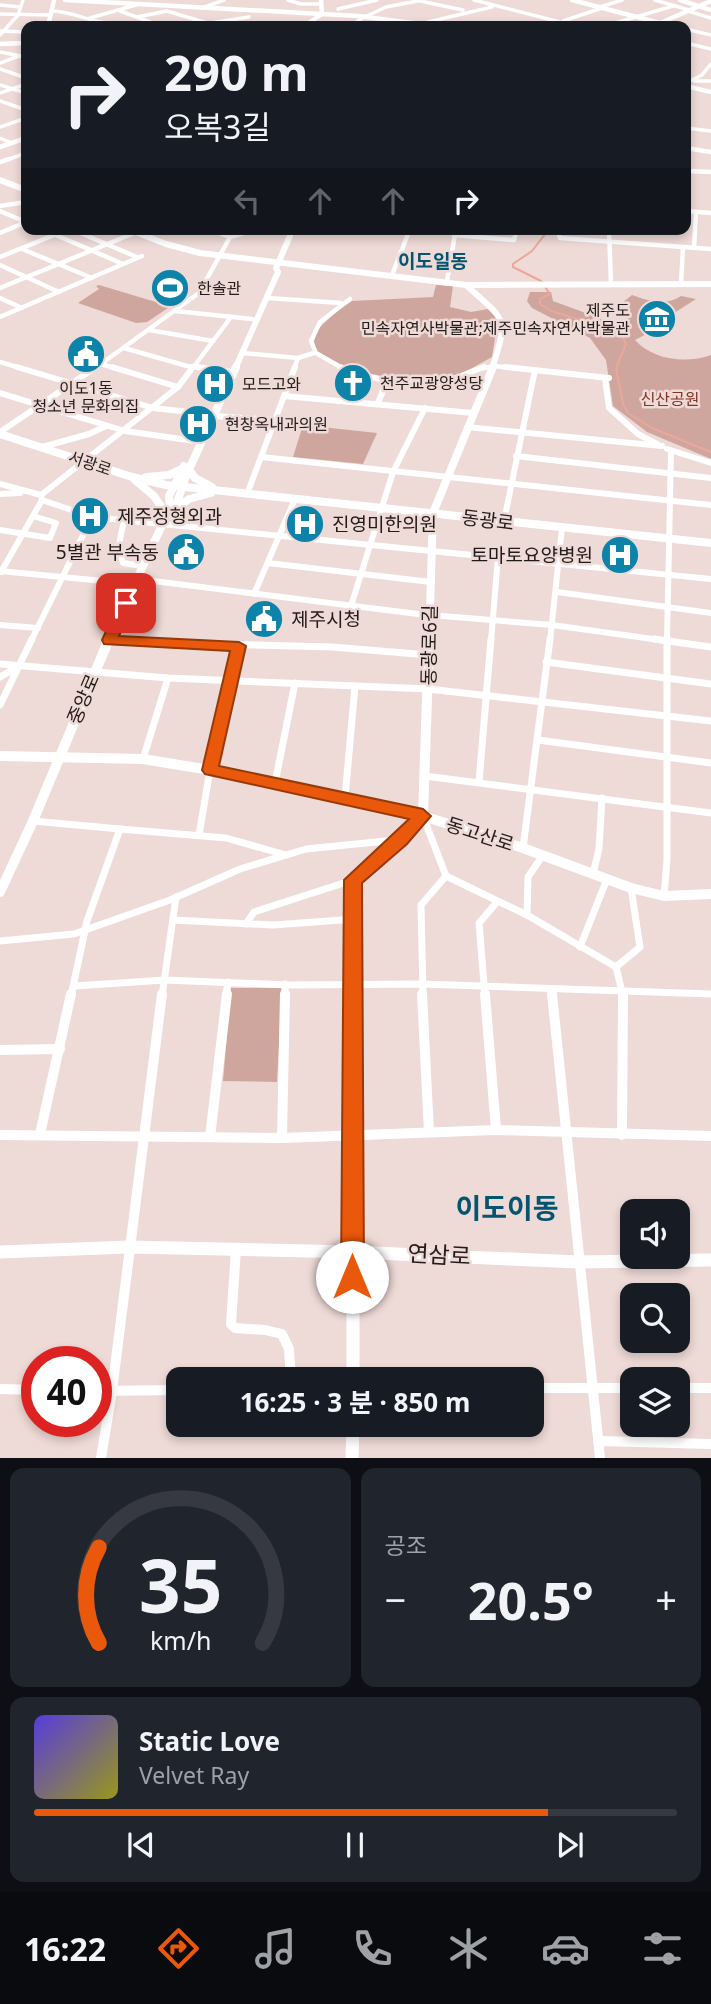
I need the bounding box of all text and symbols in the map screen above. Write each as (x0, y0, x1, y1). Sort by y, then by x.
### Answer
text: 290 m (164, 39, 309, 105)
icon: right (49, 49, 140, 140)
text: 오복3길 (164, 105, 271, 148)
icon: left (228, 182, 266, 220)
icon: ahead (301, 182, 339, 220)
icon: ahead (374, 182, 412, 220)
icon: right (447, 182, 485, 220)
district label: 이도일동 (398, 248, 468, 274)
sports icon: 한솔관 (149, 267, 191, 309)
place label: 한솔관 (197, 277, 241, 299)
museum icon: 제주도 민속자연사박물관;제주민속자연사박물관 (636, 298, 678, 340)
place label: 제주도 민속자연사박물관;제주민속자연사박물관 (361, 299, 630, 339)
public building icon: 이도1동 청소년 문화의집 (65, 333, 107, 375)
church icon: 천주교광양성당 (332, 362, 374, 404)
hospital icon: 모드고와 (194, 363, 236, 405)
place label: 천주교광양성당 (380, 372, 483, 394)
place label: 모드고와 (242, 373, 301, 395)
place label: 이도1동 청소년 문화의집 (32, 377, 140, 417)
park label: 신산공원 (641, 388, 699, 410)
hospital icon: 현창옥내과의원 (177, 403, 219, 445)
place label: 현창옥내과의원 (225, 413, 328, 435)
street label: 서광로 (66, 445, 115, 481)
hospital icon: 제주정형외과 (69, 495, 111, 537)
place label: 제주정형외과 (117, 503, 222, 529)
hospital icon: 진영미한의원 (284, 503, 326, 545)
street label: 동광로 (460, 504, 516, 536)
place label: 진영미한의원 (332, 511, 437, 537)
public building icon: 5별관 부속동 (165, 531, 207, 573)
hospital icon: 토마토요양병원 (599, 534, 641, 576)
place label: 5별관 부속동 (56, 539, 159, 565)
place label: 토마토요양병원 (471, 542, 593, 568)
pin (96, 573, 156, 633)
icon: arrive (107, 584, 145, 622)
public building icon: 제주시청 (243, 598, 285, 640)
street label: 동광로6길 (415, 604, 443, 686)
place label: 제주시청 (291, 606, 361, 632)
street label: 중앙로 (61, 670, 105, 728)
street label: 동고산로 (443, 811, 517, 857)
district label: 이도이동 (455, 1188, 559, 1226)
map controls (620, 1199, 690, 1437)
button: sound (620, 1199, 690, 1269)
street label: 연삼로 (407, 1236, 472, 1272)
position arrow (315, 1240, 389, 1314)
button: search (620, 1283, 690, 1353)
speed limit sign: 40 (21, 1346, 112, 1437)
button: layers (620, 1367, 690, 1437)
text: 16:25 · 3 분 · 850 m (240, 1384, 470, 1420)
text: 공조 (385, 1529, 427, 1561)
text: 35 (139, 1536, 222, 1635)
text: 20.5° (468, 1564, 594, 1635)
text: − (385, 1573, 406, 1625)
text: + (655, 1573, 677, 1625)
text: km/h (149, 1623, 211, 1657)
text: Static Love (139, 1723, 280, 1759)
text: Velvet Ray (139, 1759, 249, 1791)
icon: previous (122, 1826, 160, 1864)
icon: pause (336, 1826, 374, 1864)
icon: next (551, 1826, 589, 1864)
icon: directions (154, 1924, 203, 1973)
icon: music (251, 1924, 300, 1973)
icon: phone (348, 1924, 397, 1973)
icon: climate (444, 1924, 493, 1973)
icon: car (541, 1924, 590, 1973)
icon: filters (638, 1924, 687, 1973)
text: 16:22 (24, 1927, 106, 1970)

